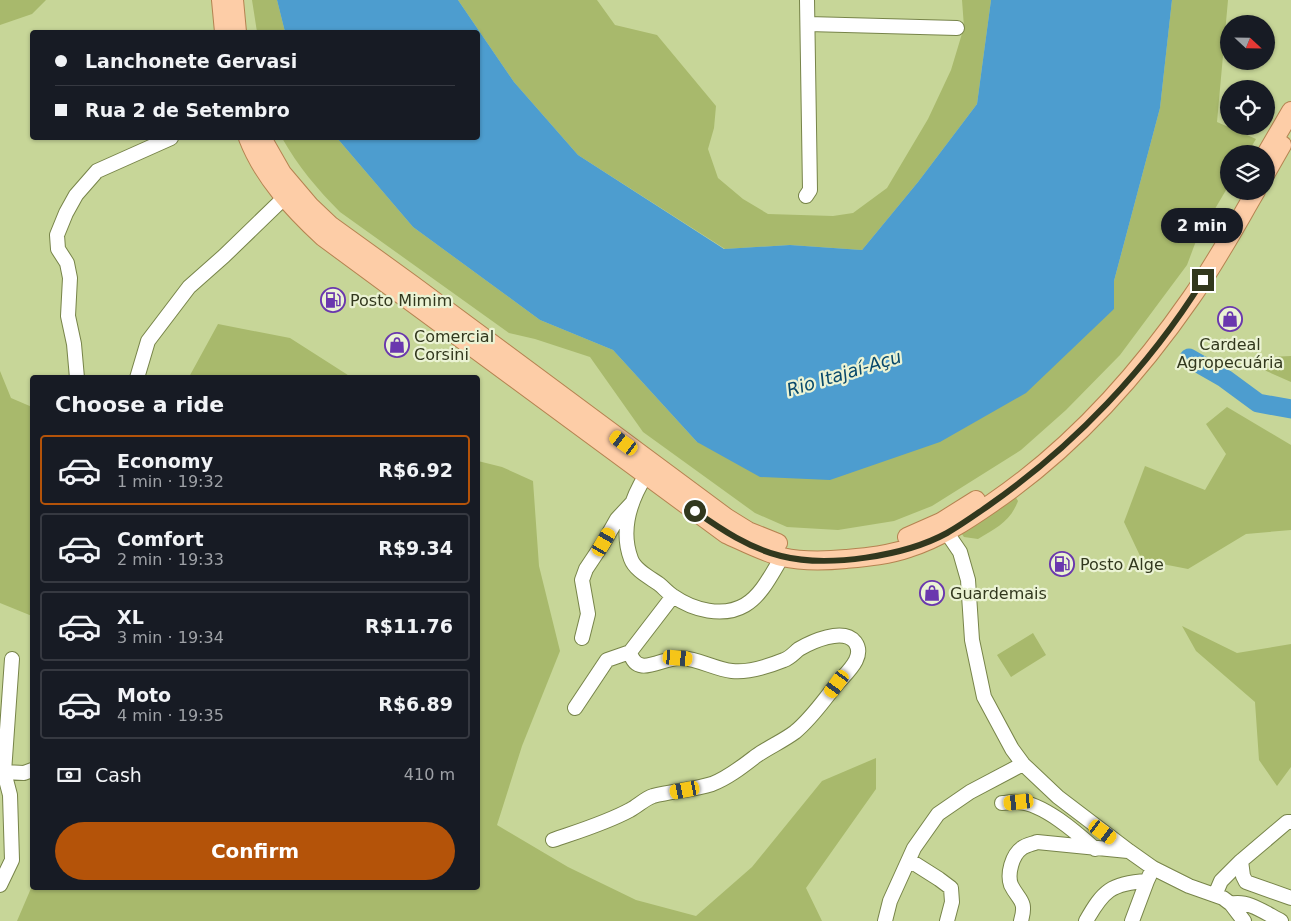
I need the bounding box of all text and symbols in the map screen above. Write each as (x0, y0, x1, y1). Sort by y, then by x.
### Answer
north arrow (1220, 15, 1275, 70)
map controls (1220, 15, 1275, 200)
text: Lanchonete Gervasi (85, 50, 297, 72)
button: locate (1220, 80, 1275, 135)
text: Rua 2 de Setembro (85, 99, 290, 121)
button: layers (1220, 145, 1275, 200)
callout: 2 min (1162, 208, 1244, 242)
text: 2 min (1177, 216, 1227, 235)
route end (1192, 269, 1214, 291)
fuel station icon: Posto Mimim (320, 287, 346, 313)
place label: Posto Mimim (350, 291, 452, 310)
shop icon: Cardeal Agropecuária (1217, 306, 1243, 332)
place label: Comercial Corsini (414, 327, 494, 364)
shop icon: Comercial Corsini (384, 332, 410, 358)
place label: Cardeal Agropecuária (1177, 335, 1283, 372)
water label: Rio Itajaí-Açu (784, 346, 904, 400)
text: Choose a ride (55, 392, 224, 417)
car (607, 428, 640, 458)
icon: car (57, 448, 102, 493)
text: Economy (117, 450, 213, 472)
text: R$6.92 (378, 459, 453, 481)
text: 1 min · 19:32 (117, 472, 224, 491)
route start (684, 500, 706, 522)
car (590, 525, 617, 559)
icon: car (57, 526, 102, 571)
text: Comfort (117, 528, 204, 550)
text: R$9.34 (378, 537, 453, 559)
text: 2 min · 19:33 (117, 550, 224, 569)
fuel station icon: Posto Alge (1049, 551, 1075, 577)
place label: Posto Alge (1080, 555, 1164, 574)
shop icon: Guardemais (919, 580, 945, 606)
place label: Guardemais (950, 584, 1047, 603)
icon: car (57, 604, 102, 649)
text: XL (117, 606, 144, 628)
text: R$11.76 (365, 615, 453, 637)
text: 3 min · 19:34 (117, 628, 224, 647)
car (662, 649, 693, 667)
car (822, 667, 851, 701)
icon: car (57, 682, 102, 727)
text: Moto (117, 684, 171, 706)
text: R$6.89 (378, 693, 453, 715)
text: 4 min · 19:35 (117, 706, 224, 725)
icon: cash (55, 761, 83, 789)
text: Cash (95, 764, 142, 786)
text: 410 m (404, 765, 455, 784)
car (668, 780, 701, 800)
car (1003, 793, 1034, 811)
car (1086, 817, 1119, 847)
button: Confirm (55, 822, 455, 880)

